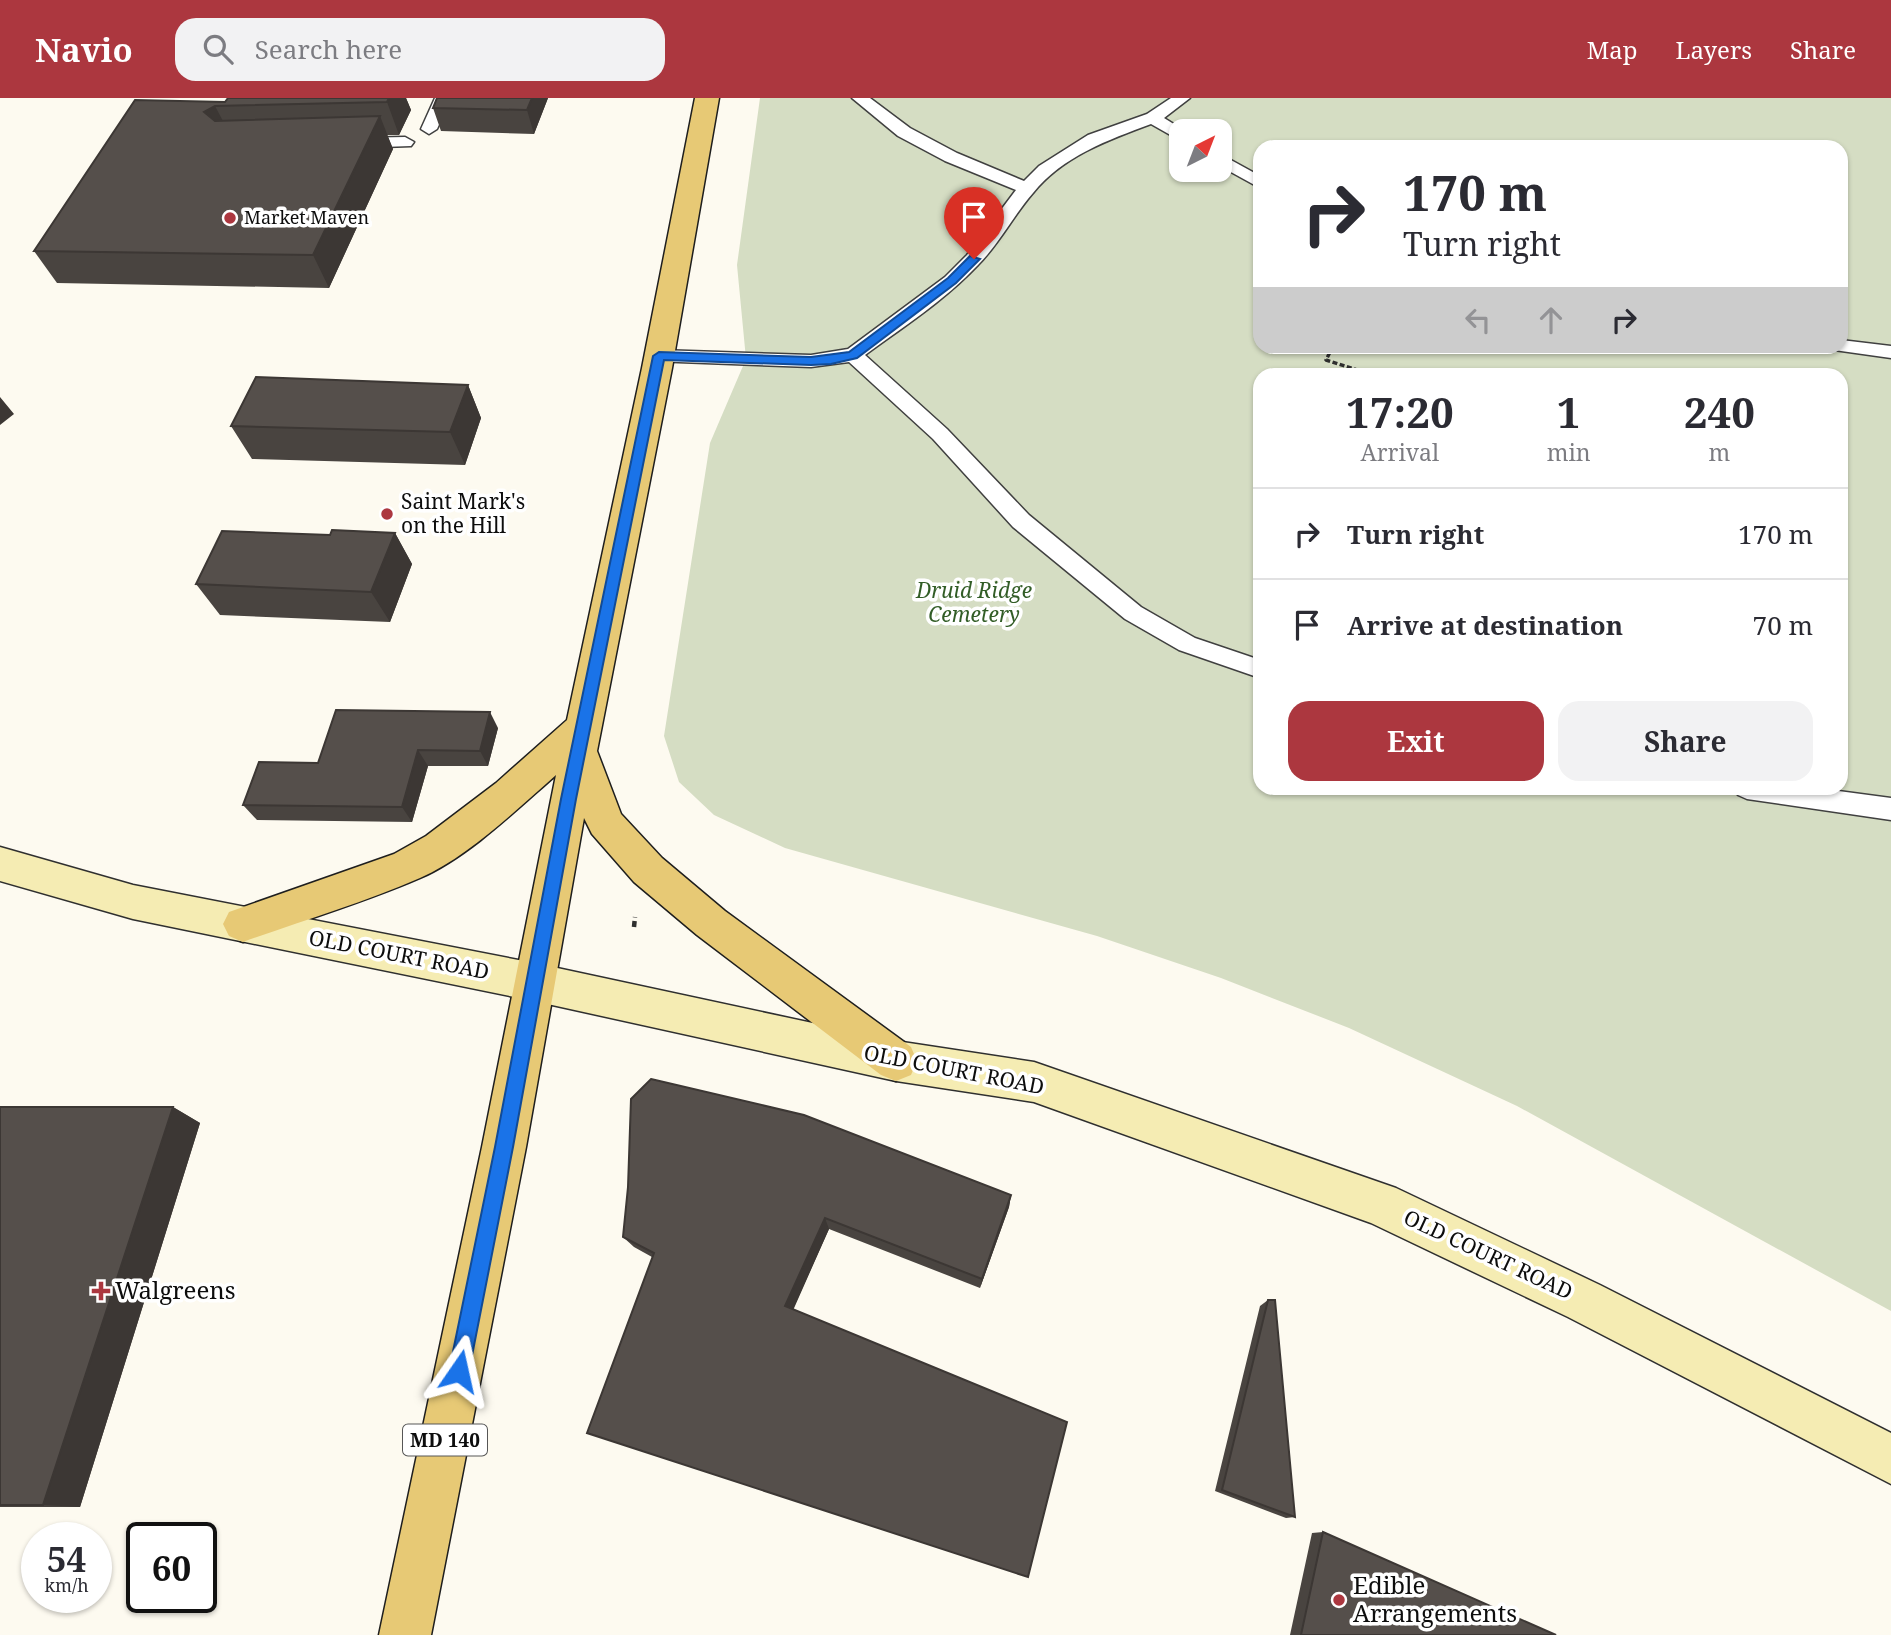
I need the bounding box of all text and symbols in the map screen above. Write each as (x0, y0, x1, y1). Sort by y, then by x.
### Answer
search box (175, 18, 665, 81)
text: Navio (35, 27, 133, 72)
icon: search (199, 30, 237, 68)
text: Search here (255, 31, 402, 67)
text: Map (1587, 33, 1638, 66)
text: Layers (1676, 33, 1752, 66)
text: Share (1790, 33, 1856, 66)
north arrow (1169, 119, 1232, 182)
map controls (1169, 119, 1232, 182)
text: 170 m (1403, 159, 1547, 225)
icon: right (1288, 168, 1379, 259)
pin (944, 187, 1004, 259)
icon: arrive (955, 198, 993, 236)
place label: Market Maven (244, 205, 369, 229)
marker: Market Maven (222, 210, 238, 226)
text: Turn right (1403, 222, 1561, 265)
icon: left (1459, 301, 1497, 339)
icon: ahead (1532, 301, 1570, 339)
icon: right (1605, 301, 1643, 339)
text: 17:20 (1346, 383, 1454, 440)
text: 1 (1557, 383, 1581, 440)
text: 240 (1684, 383, 1755, 440)
text: Arrival (1361, 436, 1439, 468)
text: min (1547, 436, 1591, 468)
text: m (1708, 436, 1730, 468)
place label: Saint Mark's on the Hill (401, 487, 525, 539)
marker: Saint Mark's on the Hill (379, 506, 395, 522)
icon: right (1288, 515, 1326, 553)
text: Turn right (1347, 516, 1484, 552)
text: 170 m (1738, 516, 1813, 552)
park label: Druid Ridge Cemetery (915, 576, 1032, 628)
icon: arrive (1288, 606, 1326, 644)
text: Arrive at destination (1347, 607, 1623, 643)
text: 70 m (1753, 607, 1813, 643)
button: Exit (1288, 701, 1544, 781)
button: Share (1558, 701, 1813, 781)
street label: OLD COURT ROAD (307, 923, 492, 985)
street label: OLD COURT ROAD (862, 1038, 1047, 1100)
street label: OLD COURT ROAD (1399, 1203, 1577, 1305)
place label: Walgreens (115, 1273, 236, 1306)
marker: Walgreens (93, 1283, 109, 1299)
position arrow (422, 1334, 496, 1408)
road number: MD 140 (403, 1424, 487, 1456)
speed limit sign: 60 (126, 1522, 217, 1613)
text: 54 (47, 1535, 86, 1582)
place label: Edible Arrangements (1353, 1568, 1517, 1629)
text: km/h (44, 1573, 89, 1597)
marker: Edible Arrangements (1331, 1592, 1347, 1608)

